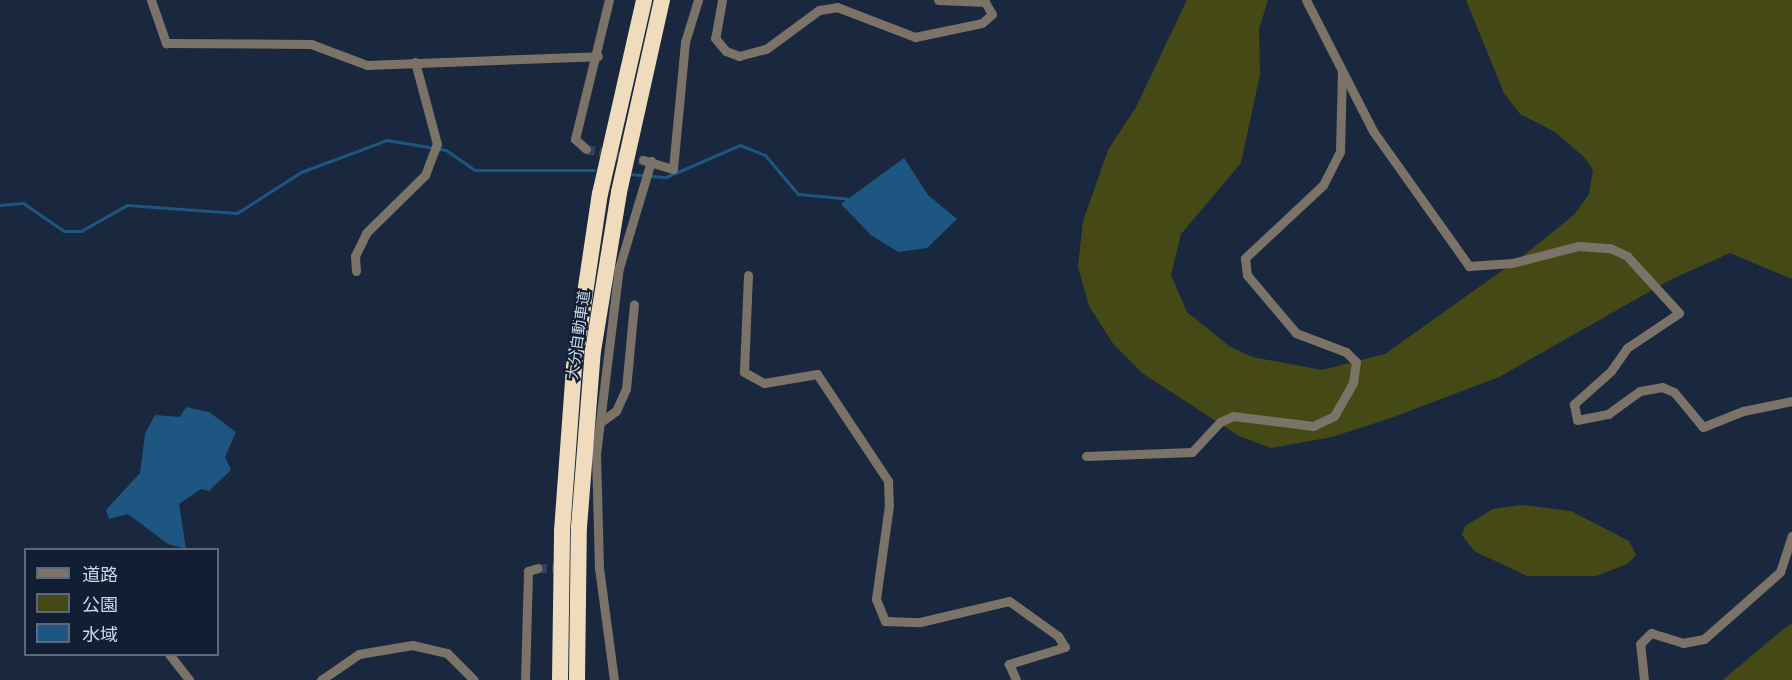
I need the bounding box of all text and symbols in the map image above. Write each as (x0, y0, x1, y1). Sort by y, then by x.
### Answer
street label: 大分自動車道 (564, 289, 594, 381)
legend (24, 548, 219, 656)
text: 道路 (82, 563, 118, 587)
text: 公園 (82, 593, 118, 617)
text: 水域 (82, 623, 118, 647)

